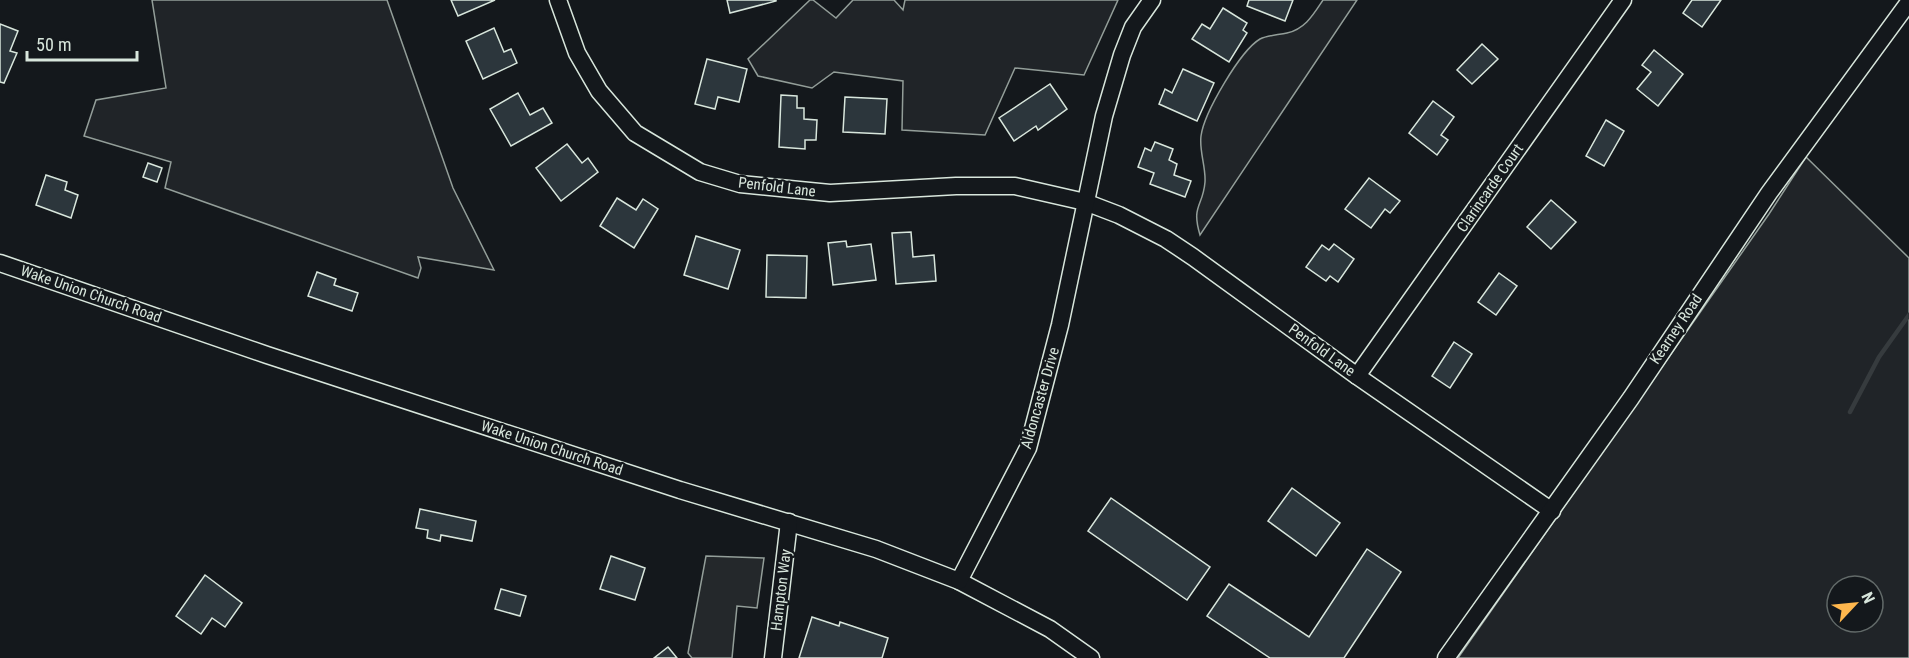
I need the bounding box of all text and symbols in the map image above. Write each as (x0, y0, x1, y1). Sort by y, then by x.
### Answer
scale bar (27, 24, 136, 62)
text: 50 m (36, 34, 71, 55)
street label: Clarincarde Court (1453, 140, 1527, 236)
street label: Penfold Lane (737, 173, 817, 201)
street label: Wake Union Church Road (18, 261, 164, 327)
street label: Kearney Road (1646, 290, 1706, 368)
street label: Penfold Lane (1285, 320, 1359, 380)
street label: Aldoncaster Drive (1017, 345, 1063, 451)
street label: Wake Union Church Road (479, 417, 625, 479)
street label: Hampton Way (767, 548, 795, 632)
north arrow (1825, 574, 1885, 634)
text: N (1857, 589, 1879, 606)

